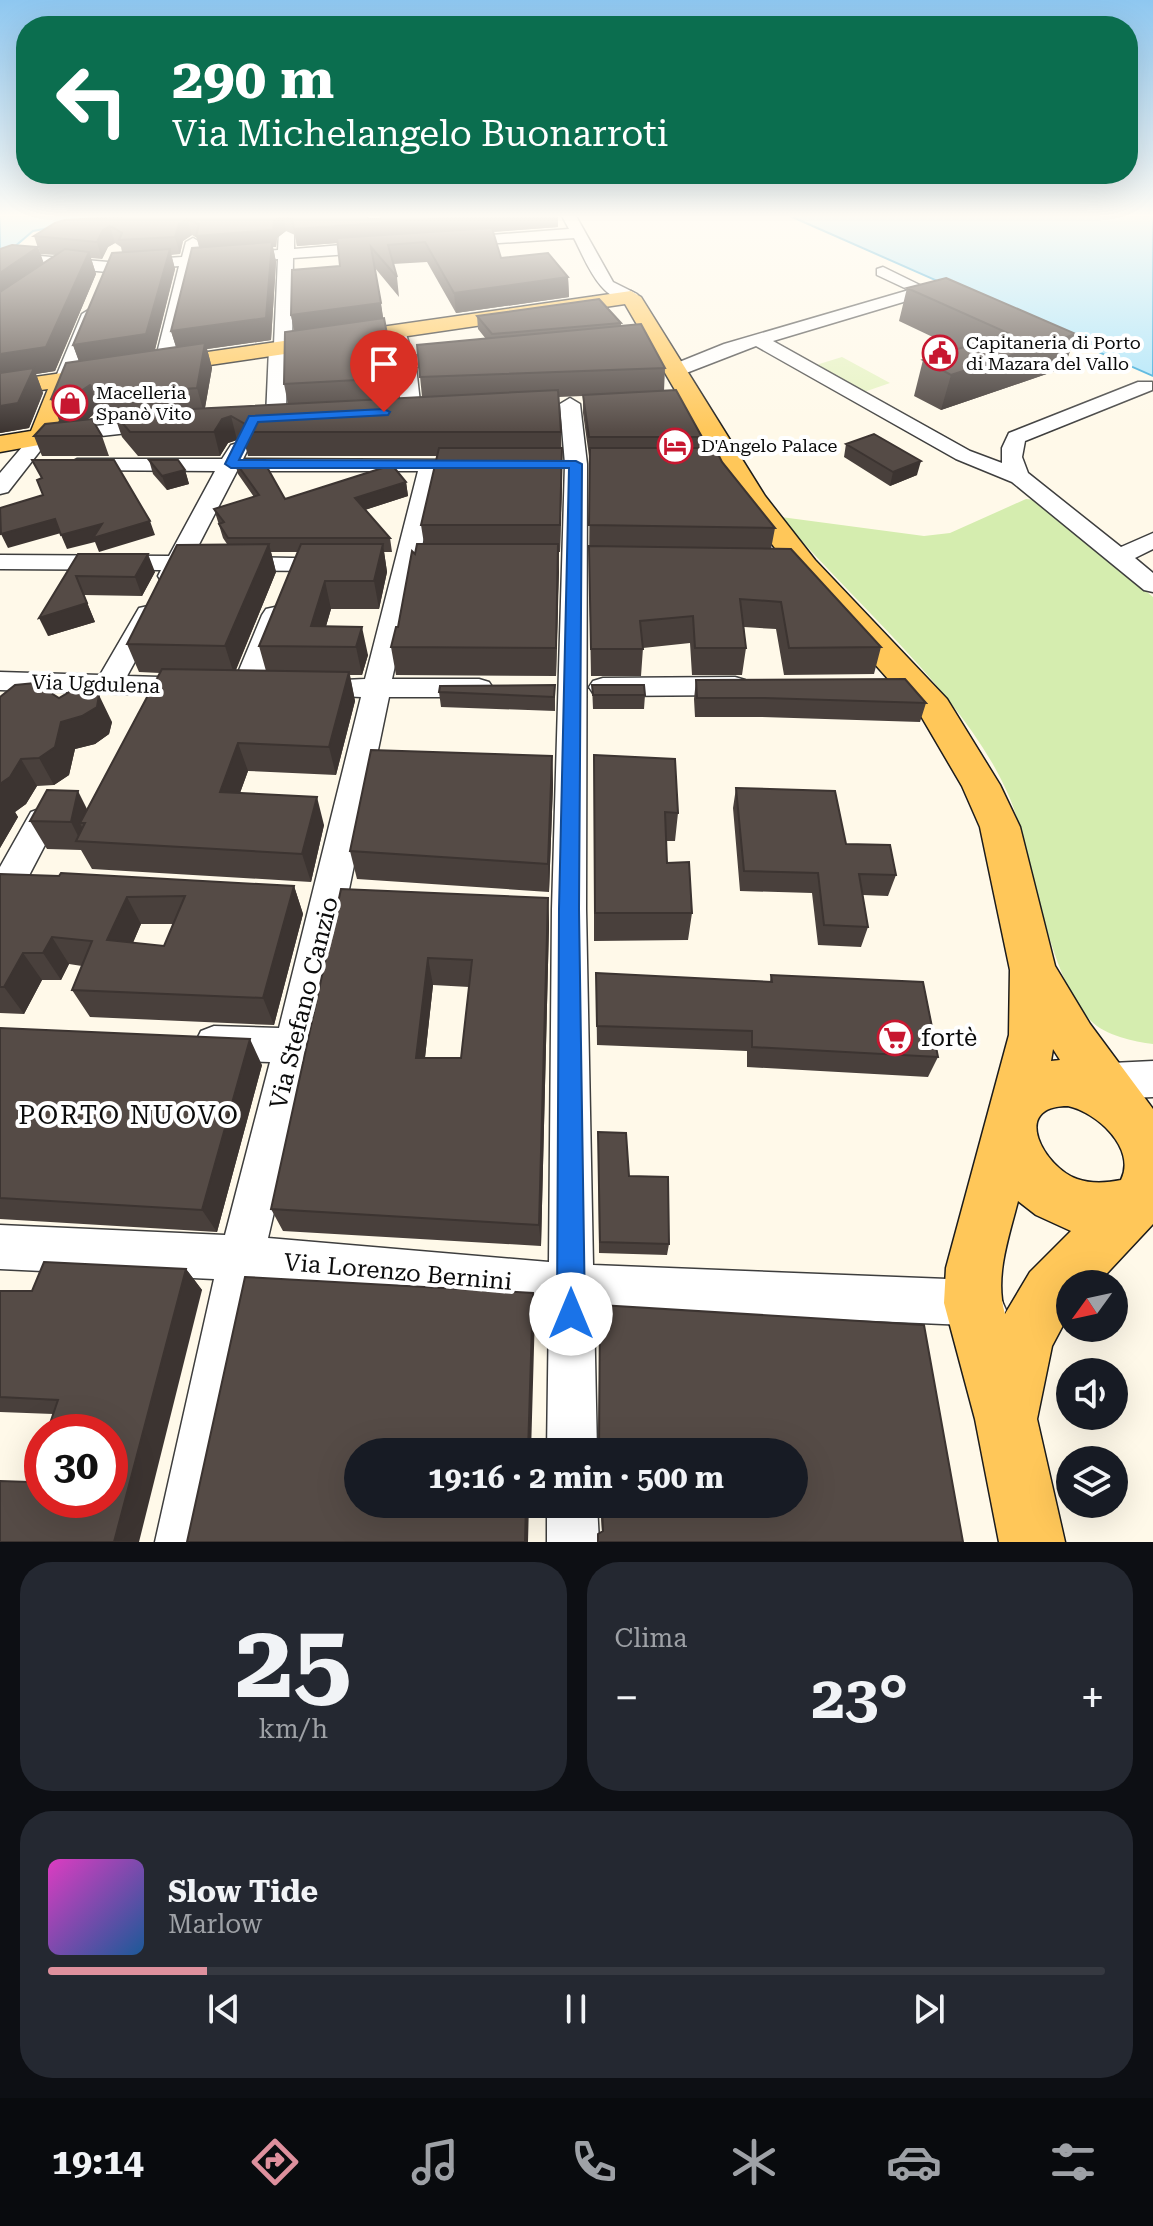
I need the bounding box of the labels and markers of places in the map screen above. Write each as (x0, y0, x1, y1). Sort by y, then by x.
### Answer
pin (350, 330, 418, 412)
place label: Capitaneria di Porto di Mazara del Vallo (966, 332, 1141, 374)
public building icon: Capitaneria di Porto di Mazara del Vallo (921, 334, 959, 372)
place label: Macelleria Spanò Vito (96, 382, 192, 424)
shop icon: Macelleria Spanò Vito (51, 384, 89, 422)
hotel icon: D'Angelo Palace (656, 427, 694, 465)
place label: D'Angelo Palace (701, 435, 838, 456)
supermarket icon: fortè (876, 1019, 914, 1057)
place label: fortè (921, 1024, 977, 1052)

